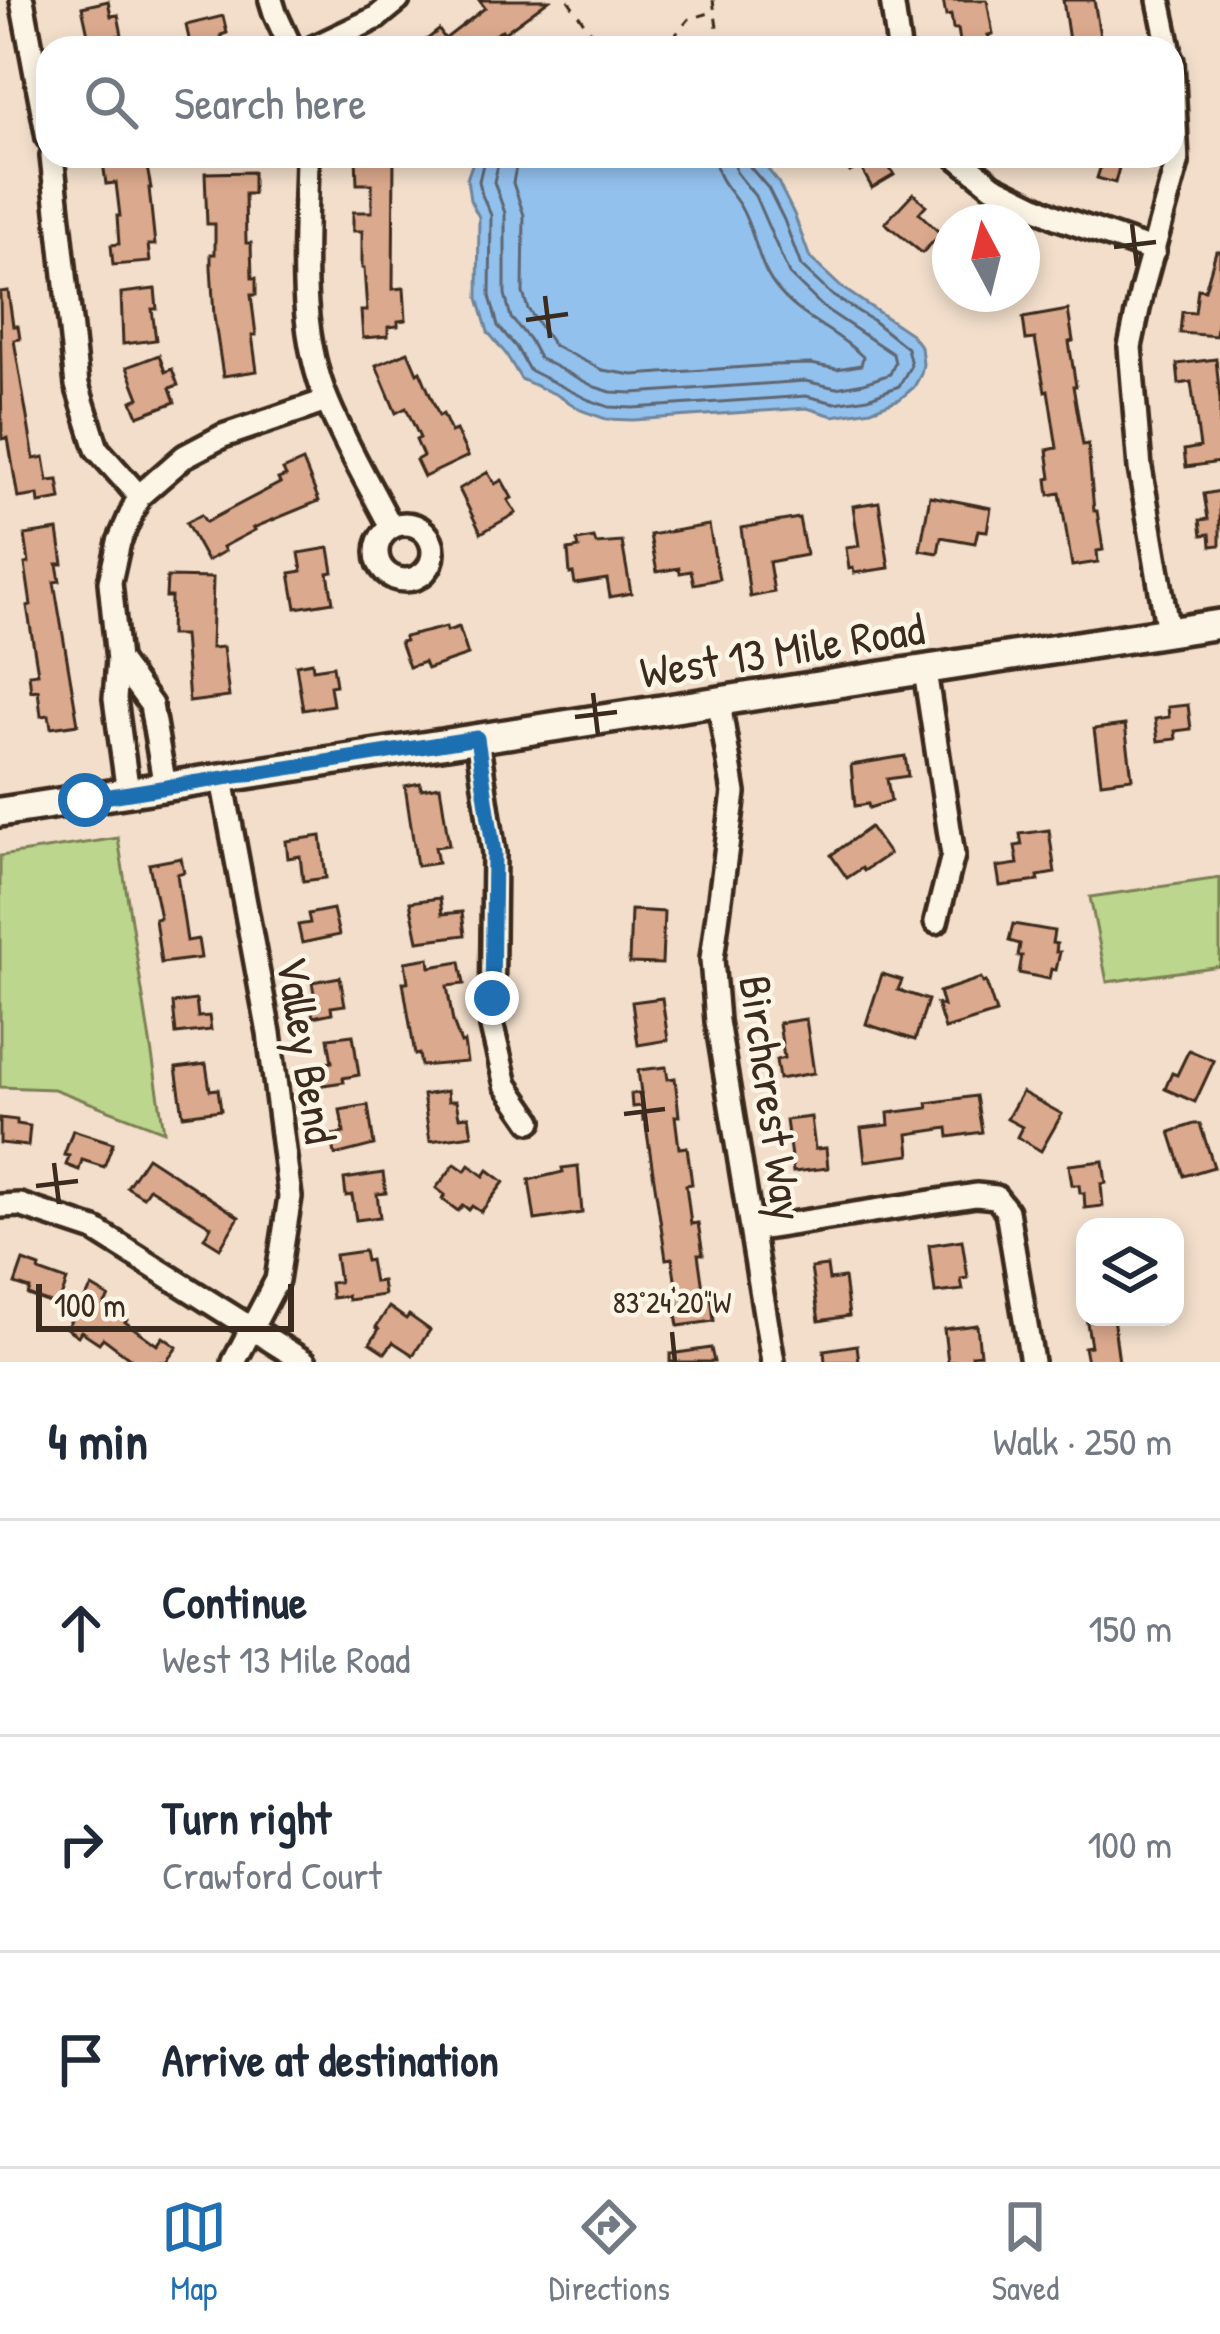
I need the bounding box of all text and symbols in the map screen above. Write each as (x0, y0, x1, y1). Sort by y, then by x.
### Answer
search box (36, 36, 1184, 168)
icon: search (78, 69, 144, 135)
text: Search here (174, 72, 366, 133)
north arrow (932, 204, 1040, 312)
street label: West 13 Mile Road (636, 597, 928, 702)
route start (58, 773, 112, 827)
street label: Valley Bend (263, 952, 352, 1148)
route end (465, 971, 519, 1025)
street label: Birchcrest Way (725, 971, 820, 1224)
map controls (1076, 1218, 1184, 1326)
button: layers (1076, 1218, 1184, 1326)
scale bar (36, 1278, 294, 1331)
text: 83°24'20"W (613, 1282, 732, 1322)
text: 100 m (54, 1283, 126, 1327)
text: 4 min (48, 1406, 148, 1475)
text: Walk · 250 m (993, 1414, 1172, 1467)
text: Continue (162, 1571, 307, 1632)
icon: ahead (48, 1595, 114, 1661)
text: 150 m (1088, 1601, 1172, 1654)
text: West 13 Mile Road (162, 1632, 410, 1685)
text: Turn right (162, 1787, 331, 1848)
icon: right (48, 1811, 114, 1877)
text: 100 m (1087, 1817, 1172, 1870)
text: Crawford Court (162, 1848, 382, 1901)
icon: arrive (48, 2027, 114, 2093)
text: Arrive at destination (162, 2029, 499, 2090)
tab: Map (161, 2194, 227, 2310)
tab: Directions (549, 2194, 670, 2310)
tab: Saved (992, 2194, 1059, 2310)

